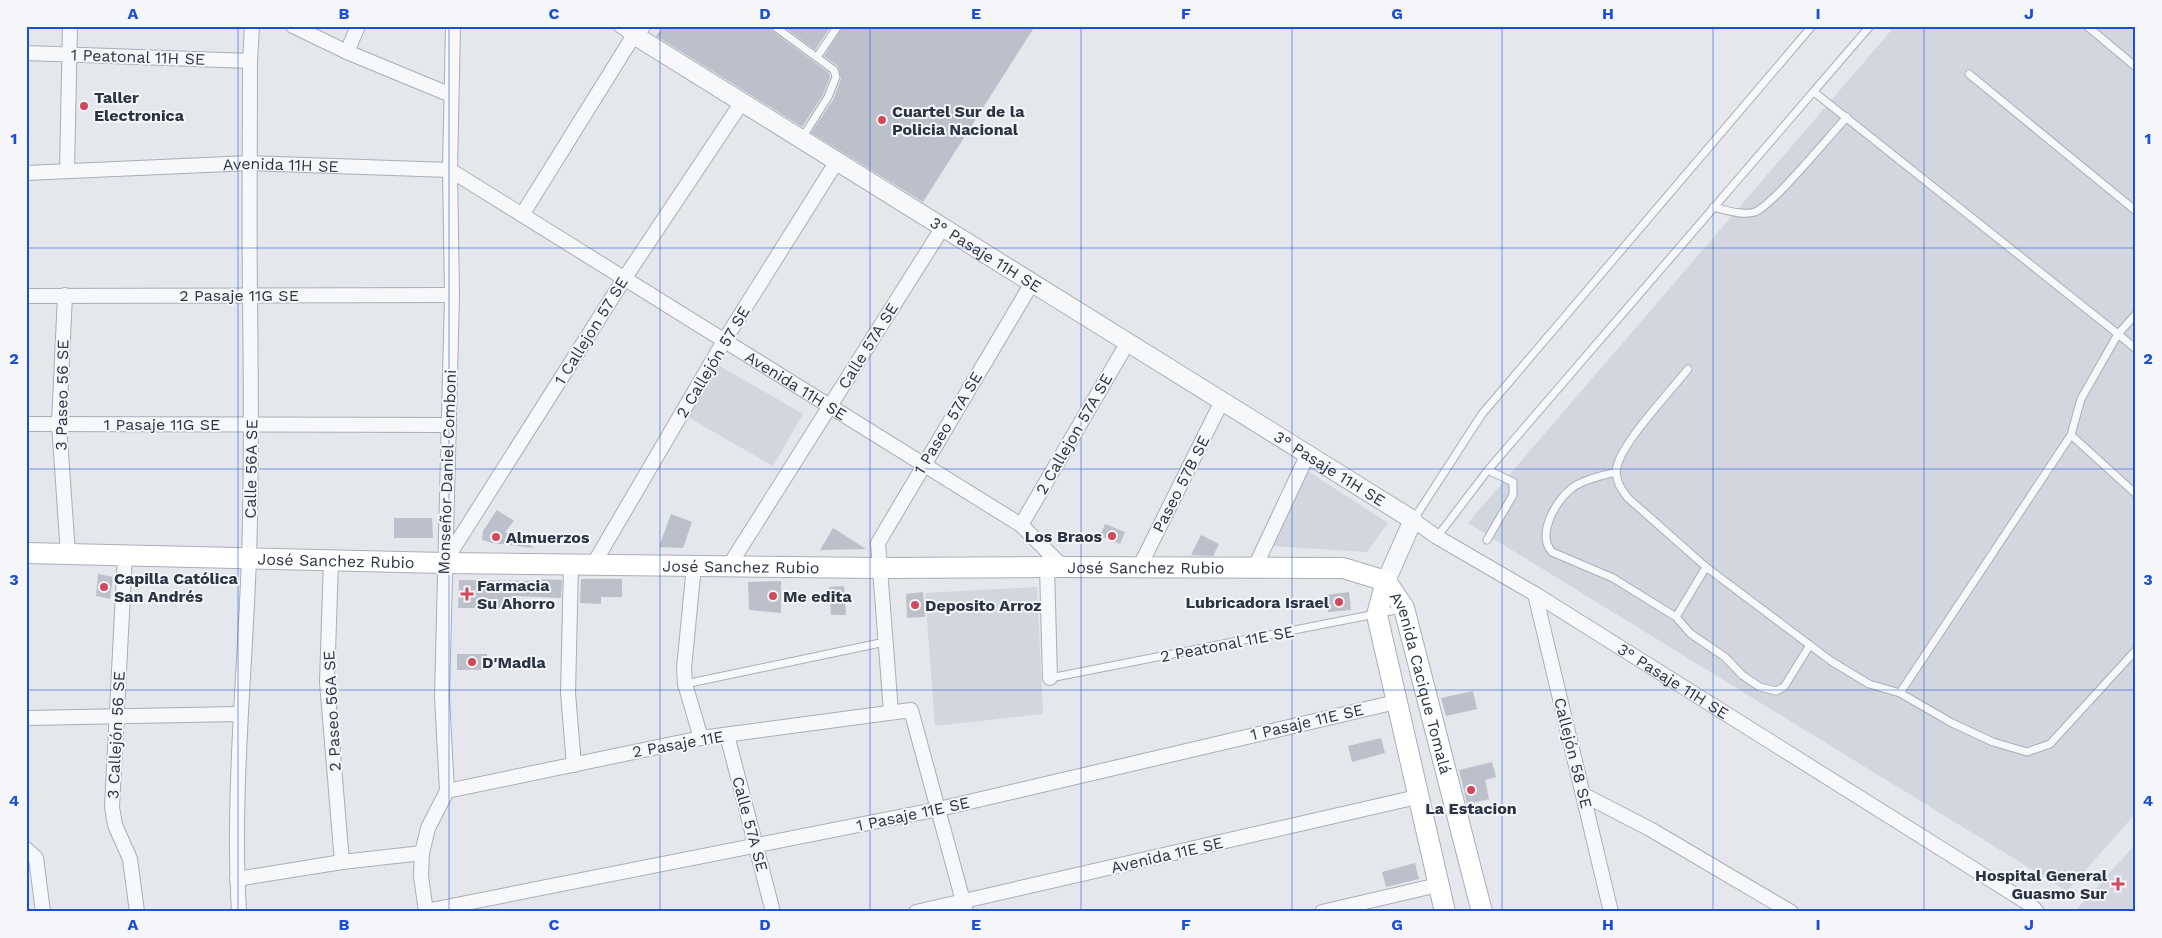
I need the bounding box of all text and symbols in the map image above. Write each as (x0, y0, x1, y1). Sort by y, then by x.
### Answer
text: A (128, 4, 139, 23)
text: B (339, 4, 350, 23)
text: C (549, 4, 560, 23)
text: D (759, 4, 771, 23)
text: E (971, 4, 981, 23)
text: F (1181, 4, 1191, 23)
text: G (1391, 4, 1403, 23)
text: H (1602, 4, 1614, 23)
text: I (1815, 4, 1821, 23)
text: J (2024, 4, 2034, 23)
street label: 1 Peatonal 11H SE (71, 45, 205, 69)
place label: Taller Electronica (94, 88, 185, 125)
marker: Taller Electronica (78, 100, 90, 112)
place label: Cuartel Sur de la Policia Nacional (892, 102, 1025, 139)
marker: Cuartel Sur de la Policia Nacional (876, 114, 888, 126)
text: 1 (11, 129, 17, 148)
text: 1 (2145, 129, 2151, 148)
street label: Avenida 11H SE (222, 153, 339, 176)
street label: 3° Pasaje 11H SE (927, 212, 1045, 296)
street label: 1 Callejon 57 SE (550, 274, 632, 388)
street label: 2 Pasaje 11G SE (179, 286, 299, 305)
street label: Calle 57A SE (834, 300, 902, 392)
street label: 2 Callejón 57 SE (672, 303, 754, 421)
street label: 3 Paseo 56 SE (52, 339, 72, 451)
street label: Avenida 11H SE (742, 347, 850, 424)
text: 2 (9, 349, 19, 368)
text: 2 (2143, 349, 2153, 368)
street label: 1 Paseo 57A SE (910, 368, 986, 478)
street label: Monseñor Daniel Comboni (434, 369, 460, 575)
street label: 2 Callejon 57A SE (1032, 370, 1116, 498)
street label: 1 Pasaje 11G SE (104, 415, 220, 434)
street label: Calle 56A SE (241, 419, 261, 519)
street label: 3° Pasaje 11H SE (1271, 426, 1389, 510)
street label: Paseo 57B SE (1148, 432, 1214, 536)
place label: Los Braos (1025, 527, 1102, 546)
place label: Almuerzos (506, 528, 590, 547)
marker: Los Braos (1106, 530, 1118, 542)
marker: Almuerzos (490, 531, 502, 543)
street label: José Sanchez Rubio (257, 549, 415, 572)
street label: José Sanchez Rubio (662, 556, 820, 577)
street label: José Sanchez Rubio (1067, 558, 1224, 577)
place label: Capilla Católica San Andrés (114, 569, 239, 606)
text: 3 (9, 570, 19, 589)
text: 3 (2143, 570, 2153, 589)
place label: Farmacia Su Ahorro (477, 576, 555, 613)
marker: Capilla Católica San Andrés (98, 581, 110, 593)
place label: Me edita (783, 587, 852, 606)
marker: Farmacia Su Ahorro (461, 588, 473, 600)
street label: Avenida Cacique Tomalá (1386, 588, 1456, 776)
marker: Me edita (767, 590, 779, 602)
place label: Lubricadora Israel (1186, 593, 1330, 612)
place label: Deposito Arroz (925, 596, 1042, 615)
marker: Lubricadora Israel (1333, 596, 1345, 608)
marker: Deposito Arroz (909, 599, 921, 611)
street label: 2 Peatonal 11E SE (1159, 622, 1295, 666)
street label: 3° Pasaje 11H SE (1614, 639, 1732, 723)
street label: 2 Paseo 56A SE (319, 650, 345, 772)
place label: D'Madla (482, 653, 547, 672)
marker: D'Madla (466, 656, 478, 668)
street label: 3 Callejón 56 SE (103, 671, 129, 799)
street label: Callejón 58 SE (1550, 696, 1596, 810)
street label: 1 Pasaje 11E SE (1249, 700, 1365, 744)
street label: 2 Pasaje 11E (631, 727, 725, 761)
street label: Calle 57A SE (728, 774, 772, 874)
marker: La Estacion (1465, 784, 1477, 796)
text: 4 (9, 791, 19, 810)
text: 4 (2143, 791, 2153, 810)
street label: 1 Pasaje 11E SE (855, 793, 971, 835)
place label: La Estacion (1425, 799, 1517, 818)
street label: Avenida 11E SE (1109, 833, 1225, 877)
place label: Hospital General Guasmo Sur (1975, 866, 2108, 903)
marker: Hospital General Guasmo Sur (2111, 877, 2125, 891)
text: A (128, 915, 139, 934)
text: B (339, 915, 350, 934)
text: C (549, 915, 560, 934)
text: D (759, 915, 771, 934)
text: E (971, 915, 981, 934)
text: F (1181, 915, 1191, 934)
text: G (1391, 915, 1403, 934)
text: H (1602, 915, 1614, 934)
text: I (1815, 915, 1821, 934)
text: J (2024, 915, 2034, 934)

